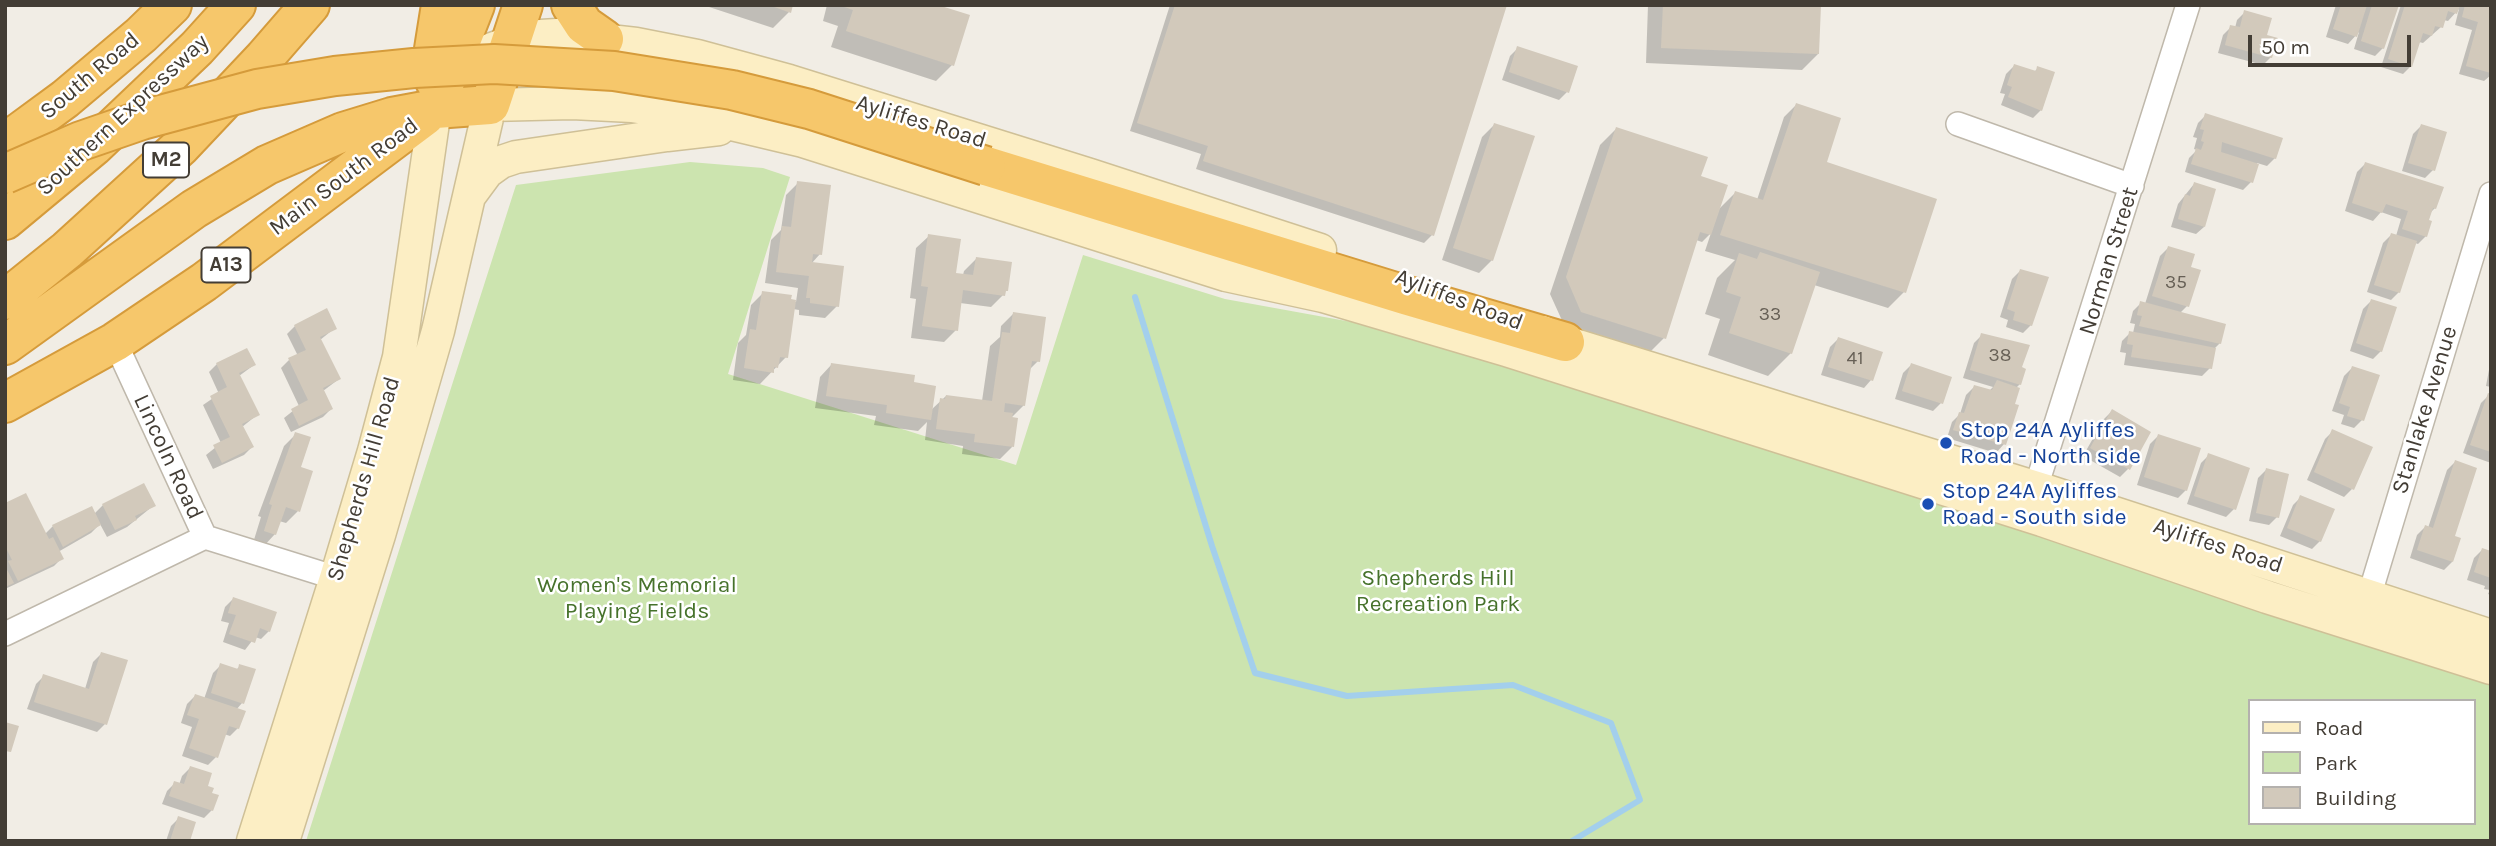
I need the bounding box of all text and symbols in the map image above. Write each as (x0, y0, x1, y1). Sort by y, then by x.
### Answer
scale bar (2251, 21, 2414, 65)
street label: South Road (35, 26, 145, 126)
street label: Southern Expressway (31, 28, 215, 202)
text: 50 m (2261, 35, 2310, 59)
street label: Ayliffes Road (853, 89, 989, 155)
street label: Main South Road (264, 112, 424, 242)
road number: M2 (143, 142, 189, 178)
street label: Norman Street (2073, 184, 2145, 338)
road number: A13 (202, 247, 250, 282)
street label: Ayliffes Road (1391, 263, 1527, 337)
house number: 35 (2165, 272, 2187, 294)
house number: 33 (1759, 304, 1781, 326)
street label: Stanlake Avenue (2386, 323, 2464, 497)
house number: 38 (1989, 345, 2011, 367)
house number: 41 (1847, 348, 1863, 370)
street label: Shepherds Hill Road (322, 373, 406, 585)
street label: Lincoln Road (127, 390, 209, 524)
place label: Stop 24A Ayliffes Road - North side (1960, 416, 2141, 470)
marker: Stop 24A Ayliffes Road - North side (1938, 435, 1954, 451)
place label: Stop 24A Ayliffes Road - South side (1942, 477, 2127, 531)
marker: Stop 24A Ayliffes Road - South side (1920, 496, 1936, 512)
street label: Ayliffes Road (2150, 512, 2286, 580)
park label: Shepherds Hill Recreation Park (1356, 564, 1520, 618)
park label: Women's Memorial Playing Fields (537, 571, 737, 625)
legend (2248, 699, 2475, 825)
text: Road (2315, 716, 2363, 740)
text: Park (2315, 751, 2358, 775)
text: Building (2315, 786, 2396, 810)

